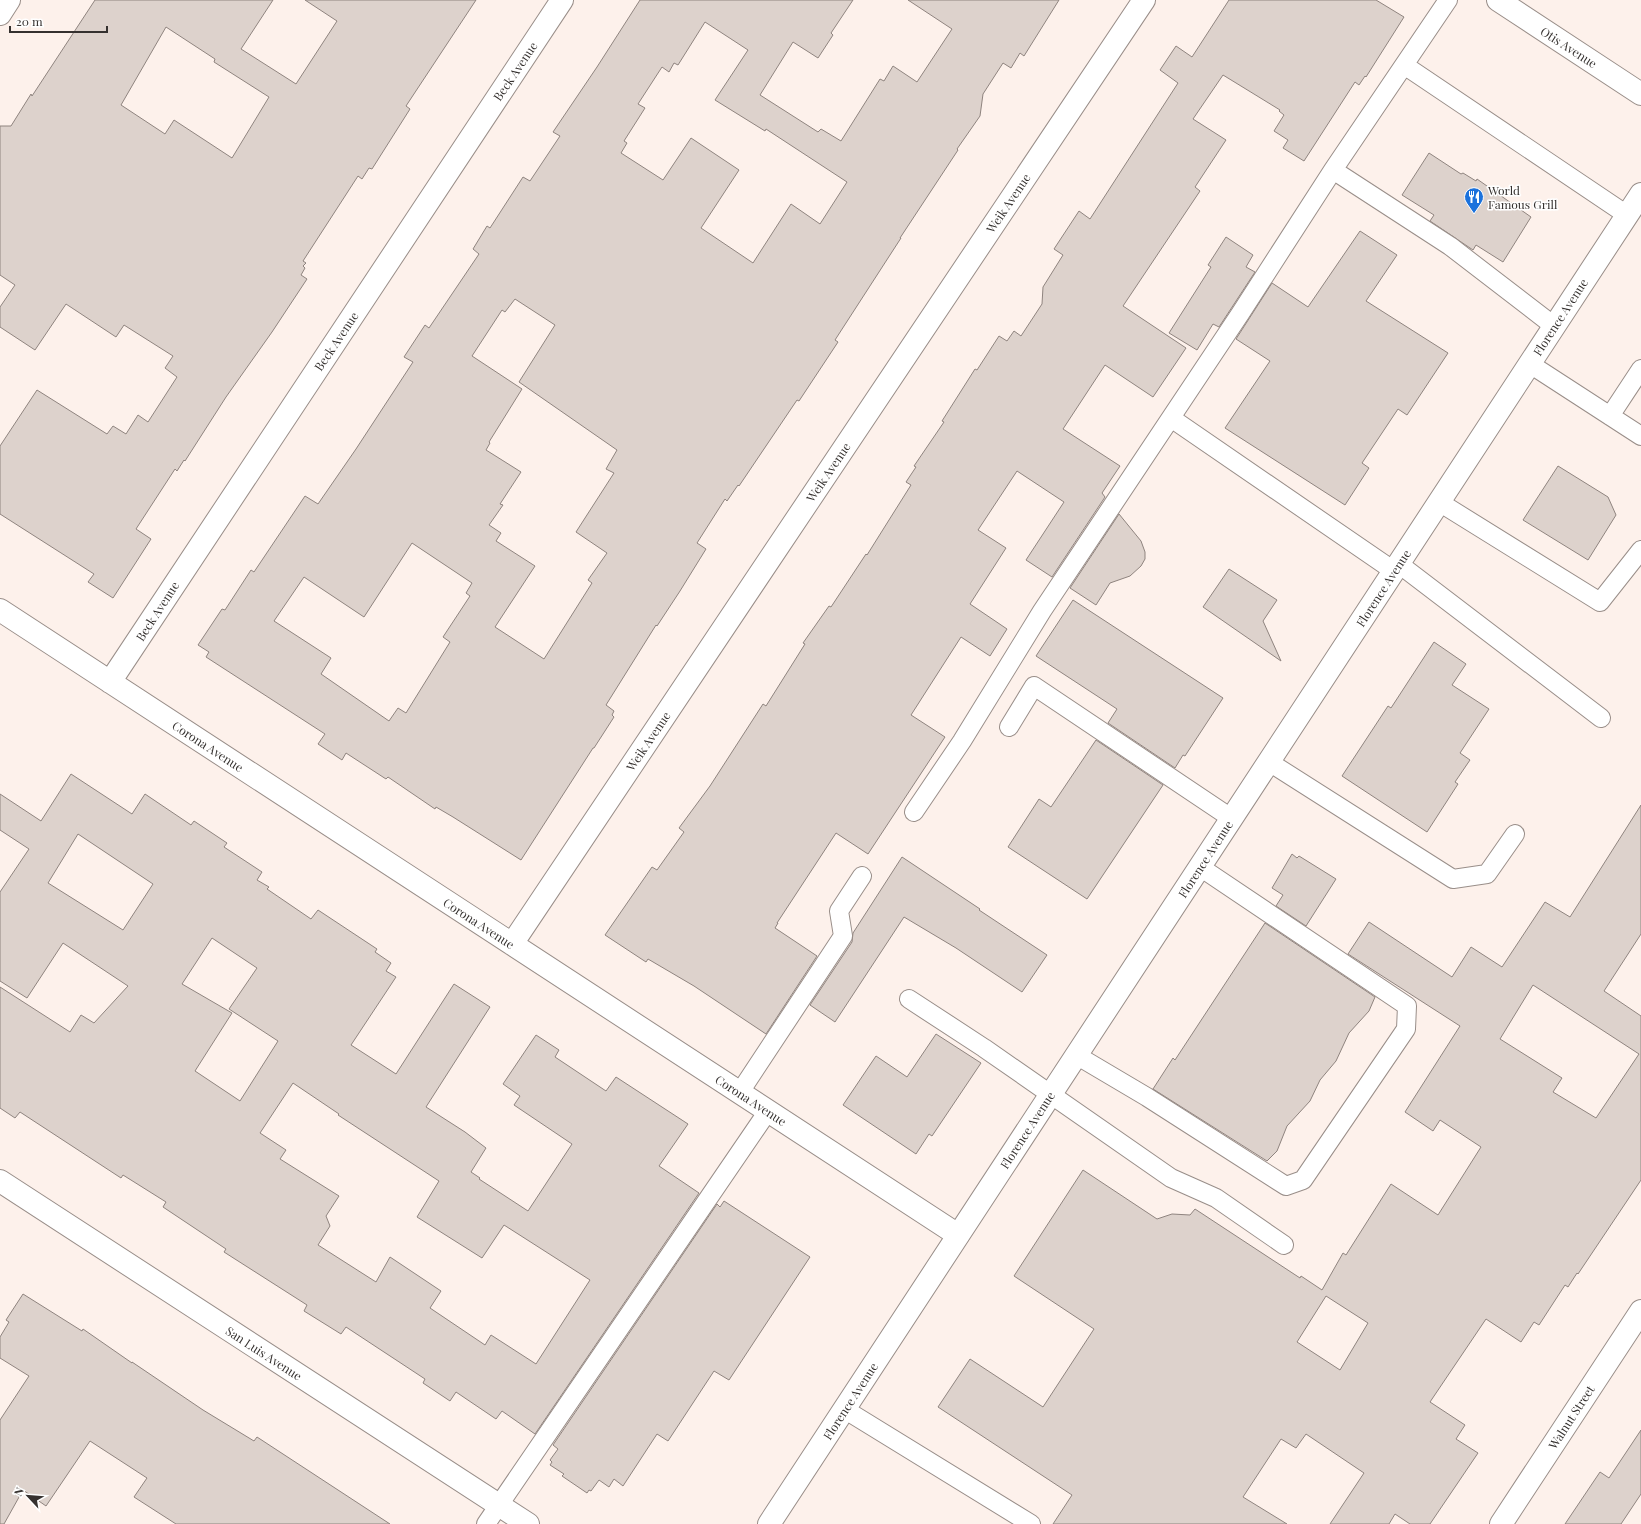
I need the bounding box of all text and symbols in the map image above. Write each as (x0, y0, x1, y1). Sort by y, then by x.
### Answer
scale bar (10, 8, 107, 34)
text: 20 m (16, 13, 43, 29)
street label: Otis Avenue (1538, 23, 1600, 71)
street label: Beck Avenue (489, 38, 541, 104)
street label: Weik Avenue (982, 170, 1034, 237)
place label: World Famous Grill (1487, 182, 1558, 212)
restaurant icon: World Famous Grill (1463, 186, 1485, 214)
street label: Florence Avenue (1529, 275, 1591, 359)
street label: Beck Avenue (310, 308, 362, 374)
street label: Weik Avenue (802, 439, 854, 506)
street label: Florence Avenue (1352, 546, 1414, 630)
street label: Beck Avenue (132, 578, 182, 644)
street label: Weik Avenue (622, 708, 674, 775)
street label: Corona Avenue (169, 717, 247, 775)
street label: Florence Avenue (1174, 817, 1236, 901)
street label: Corona Avenue (440, 894, 518, 952)
street label: Corona Avenue (712, 1071, 790, 1129)
street label: Florence Avenue (996, 1088, 1058, 1172)
street label: San Luis Avenue (223, 1322, 305, 1384)
street label: Florence Avenue (819, 1359, 881, 1443)
street label: Walnut Street (1544, 1381, 1598, 1453)
north arrow (8, 1476, 48, 1516)
text: N (10, 1484, 27, 1498)

